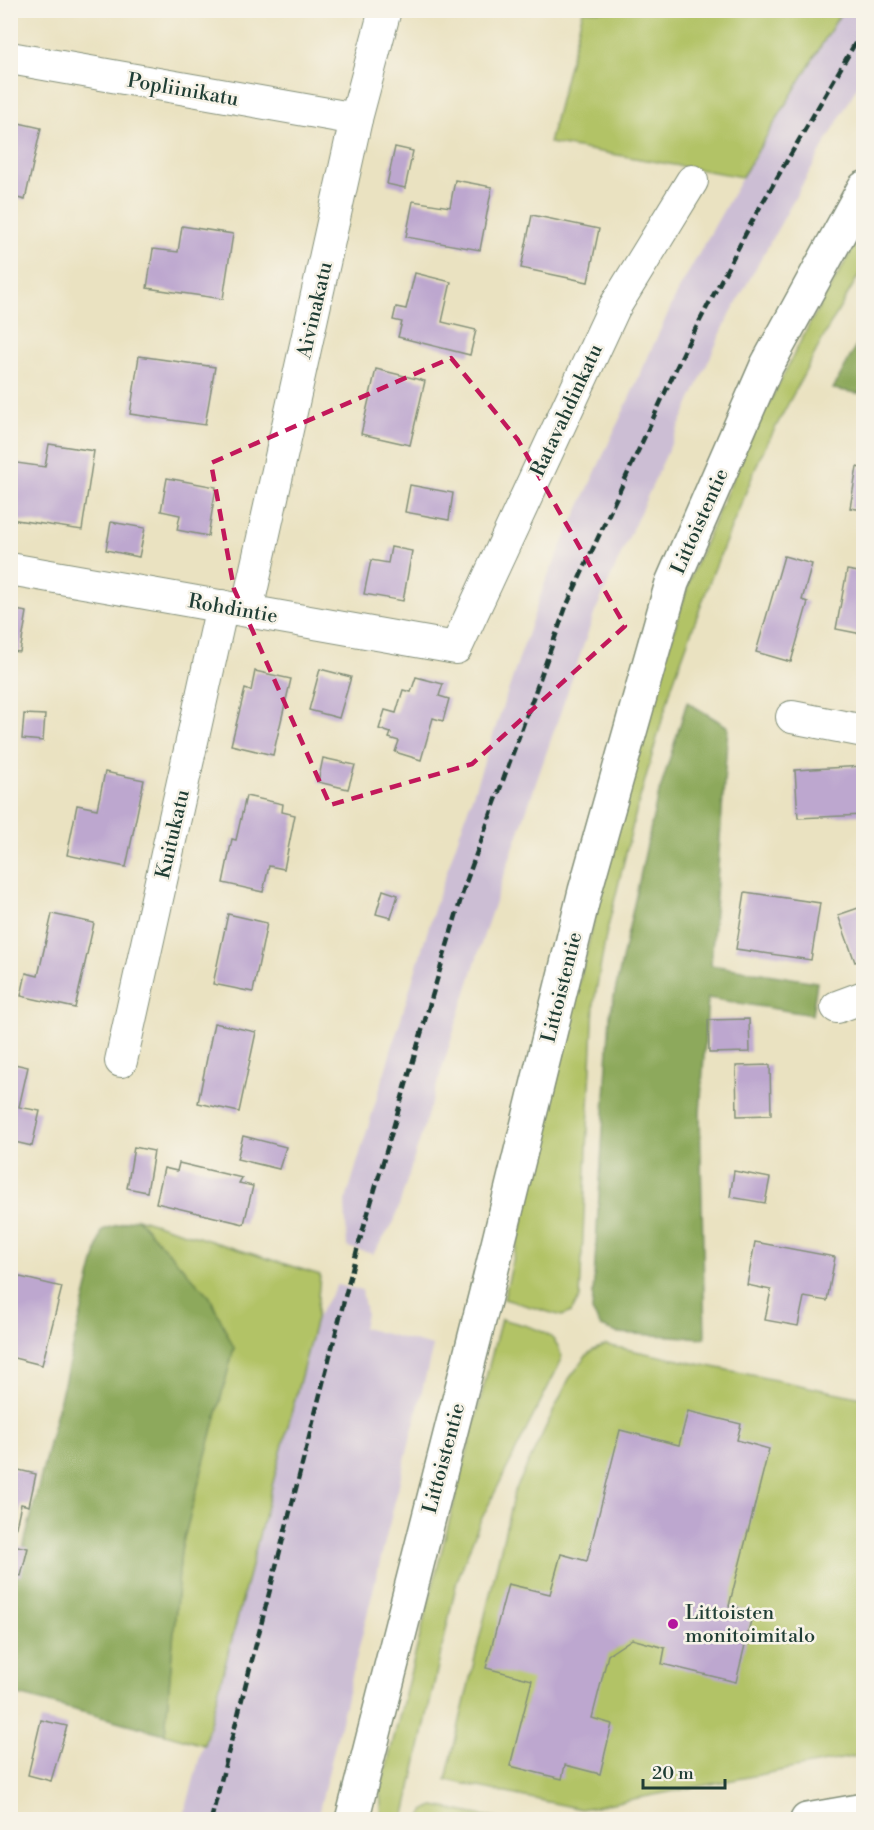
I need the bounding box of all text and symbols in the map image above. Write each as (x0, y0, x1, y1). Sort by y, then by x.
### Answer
street label: Popliinikatu (125, 68, 241, 113)
street label: Aivinakatu (292, 259, 339, 362)
street label: Ratavahdinkatu (526, 340, 609, 481)
street label: Littoistentie (666, 465, 735, 578)
street label: Rohdintie (186, 589, 279, 630)
street label: Kuitukatu (151, 787, 196, 881)
street label: Littoistentie (537, 930, 588, 1045)
street label: Littoistentie (418, 1401, 471, 1516)
place label: Littoisten monitoimitalo (685, 1601, 815, 1649)
marker: Littoisten monitoimitalo (666, 1617, 680, 1631)
scale bar (643, 1752, 726, 1790)
text: 20 m (652, 1762, 694, 1785)

